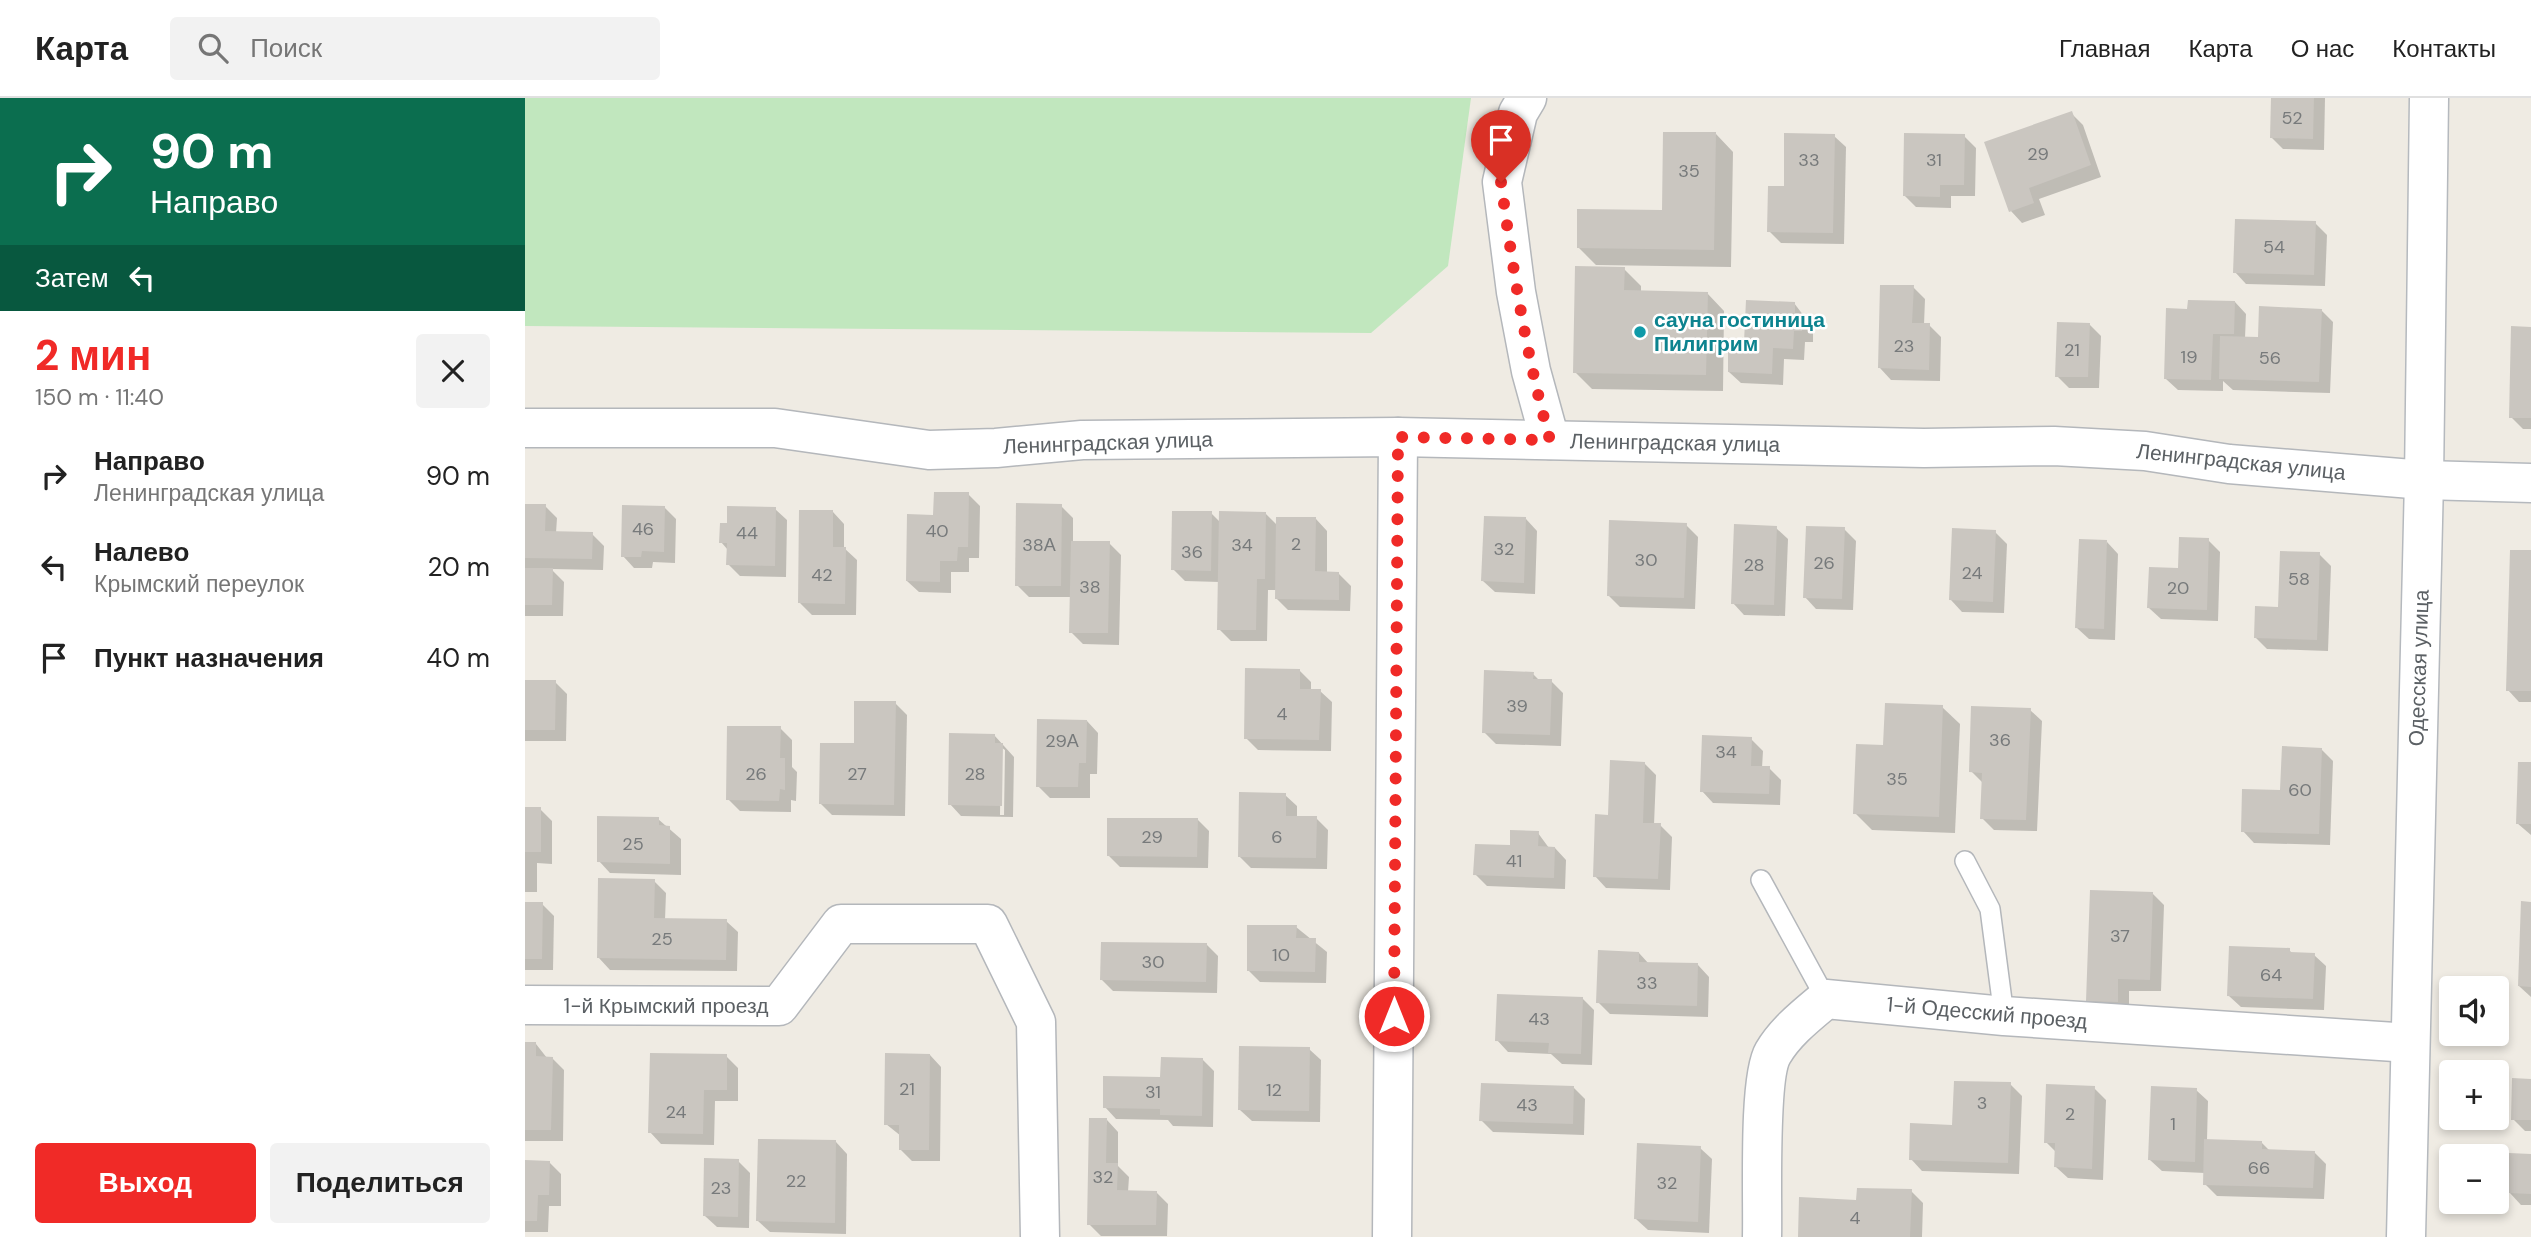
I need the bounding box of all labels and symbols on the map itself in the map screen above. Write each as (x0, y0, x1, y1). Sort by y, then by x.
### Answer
house number: 52 (2281, 106, 2303, 130)
pin (1471, 110, 1531, 182)
house number: 29 (2027, 142, 2049, 166)
house number: 33 (1798, 148, 1820, 172)
house number: 31 (1926, 148, 1942, 172)
house number: 35 (1678, 159, 1700, 183)
house number: 54 (2263, 235, 2285, 259)
place label: сауна гостиница Пилигрим (1654, 306, 1825, 358)
marker: сауна гостиница Пилигрим (1632, 324, 1648, 340)
house number: 23 (1893, 334, 1915, 358)
house number: 21 (2064, 338, 2080, 362)
house number: 19 (2181, 345, 2197, 369)
house number: 56 (2259, 346, 2281, 370)
street label: Ленинградская улица (1002, 425, 1214, 461)
street label: Ленинградская улица (1570, 427, 1781, 459)
street label: Ленинградская улица (2135, 437, 2347, 487)
house number: 46 (632, 517, 654, 541)
house number: 40 (925, 519, 949, 543)
house number: 44 (736, 521, 758, 545)
house number: 2 (1291, 532, 1301, 556)
house number: 38А (1022, 533, 1056, 557)
house number: 34 (1231, 533, 1253, 557)
house number: 32 (1493, 537, 1515, 561)
house number: 36 (1181, 540, 1203, 564)
house number: 30 (1635, 548, 1657, 572)
house number: 26 (1813, 551, 1835, 575)
house number: 28 (1743, 553, 1765, 577)
house number: 24 (1962, 561, 1983, 585)
house number: 42 (811, 563, 833, 587)
house number: 58 (2288, 567, 2310, 591)
house number: 38 (1079, 575, 1101, 599)
house number: 20 (2167, 576, 2189, 600)
street label: Одесская улица (2402, 589, 2436, 747)
house number: 39 (1506, 694, 1528, 718)
house number: 4 (1277, 702, 1288, 726)
house number: 36 (1989, 728, 2011, 752)
house number: 29А (1045, 729, 1079, 753)
house number: 34 (1715, 740, 1737, 764)
house number: 26 (745, 762, 767, 786)
house number: 27 (847, 762, 867, 786)
house number: 28 (964, 762, 986, 786)
house number: 35 (1886, 767, 1908, 791)
house number: 60 (2288, 778, 2312, 802)
house number: 29 (1141, 825, 1163, 849)
house number: 6 (1271, 825, 1283, 849)
house number: 25 (622, 832, 644, 856)
house number: 41 (1506, 849, 1522, 873)
house number: 37 (2110, 924, 2130, 948)
house number: 25 (651, 927, 673, 951)
house number: 10 (1272, 943, 1290, 967)
house number: 30 (1142, 950, 1164, 974)
house number: 64 (2260, 963, 2282, 987)
house number: 33 (1636, 971, 1658, 995)
position arrow (1357, 979, 1431, 1053)
street label: 1-й Одесский проезд (1885, 990, 2089, 1036)
street label: 1-й Крымский проезд (564, 992, 768, 1020)
house number: 43 (1528, 1007, 1550, 1031)
house number: 21 (899, 1077, 915, 1101)
house number: 12 (1266, 1078, 1282, 1102)
house number: 31 (1145, 1080, 1161, 1104)
house number: 3 (1977, 1091, 1987, 1115)
house number: 43 (1516, 1093, 1538, 1117)
house number: 24 (666, 1100, 687, 1124)
house number: 2 (2065, 1102, 2075, 1126)
house number: 1 (2170, 1112, 2176, 1136)
house number: 66 (2248, 1156, 2270, 1180)
house number: 32 (1092, 1165, 1114, 1189)
house number: 22 (786, 1169, 806, 1193)
house number: 32 (1656, 1171, 1678, 1195)
house number: 23 (710, 1176, 732, 1200)
house number: 4 (1850, 1206, 1861, 1230)

